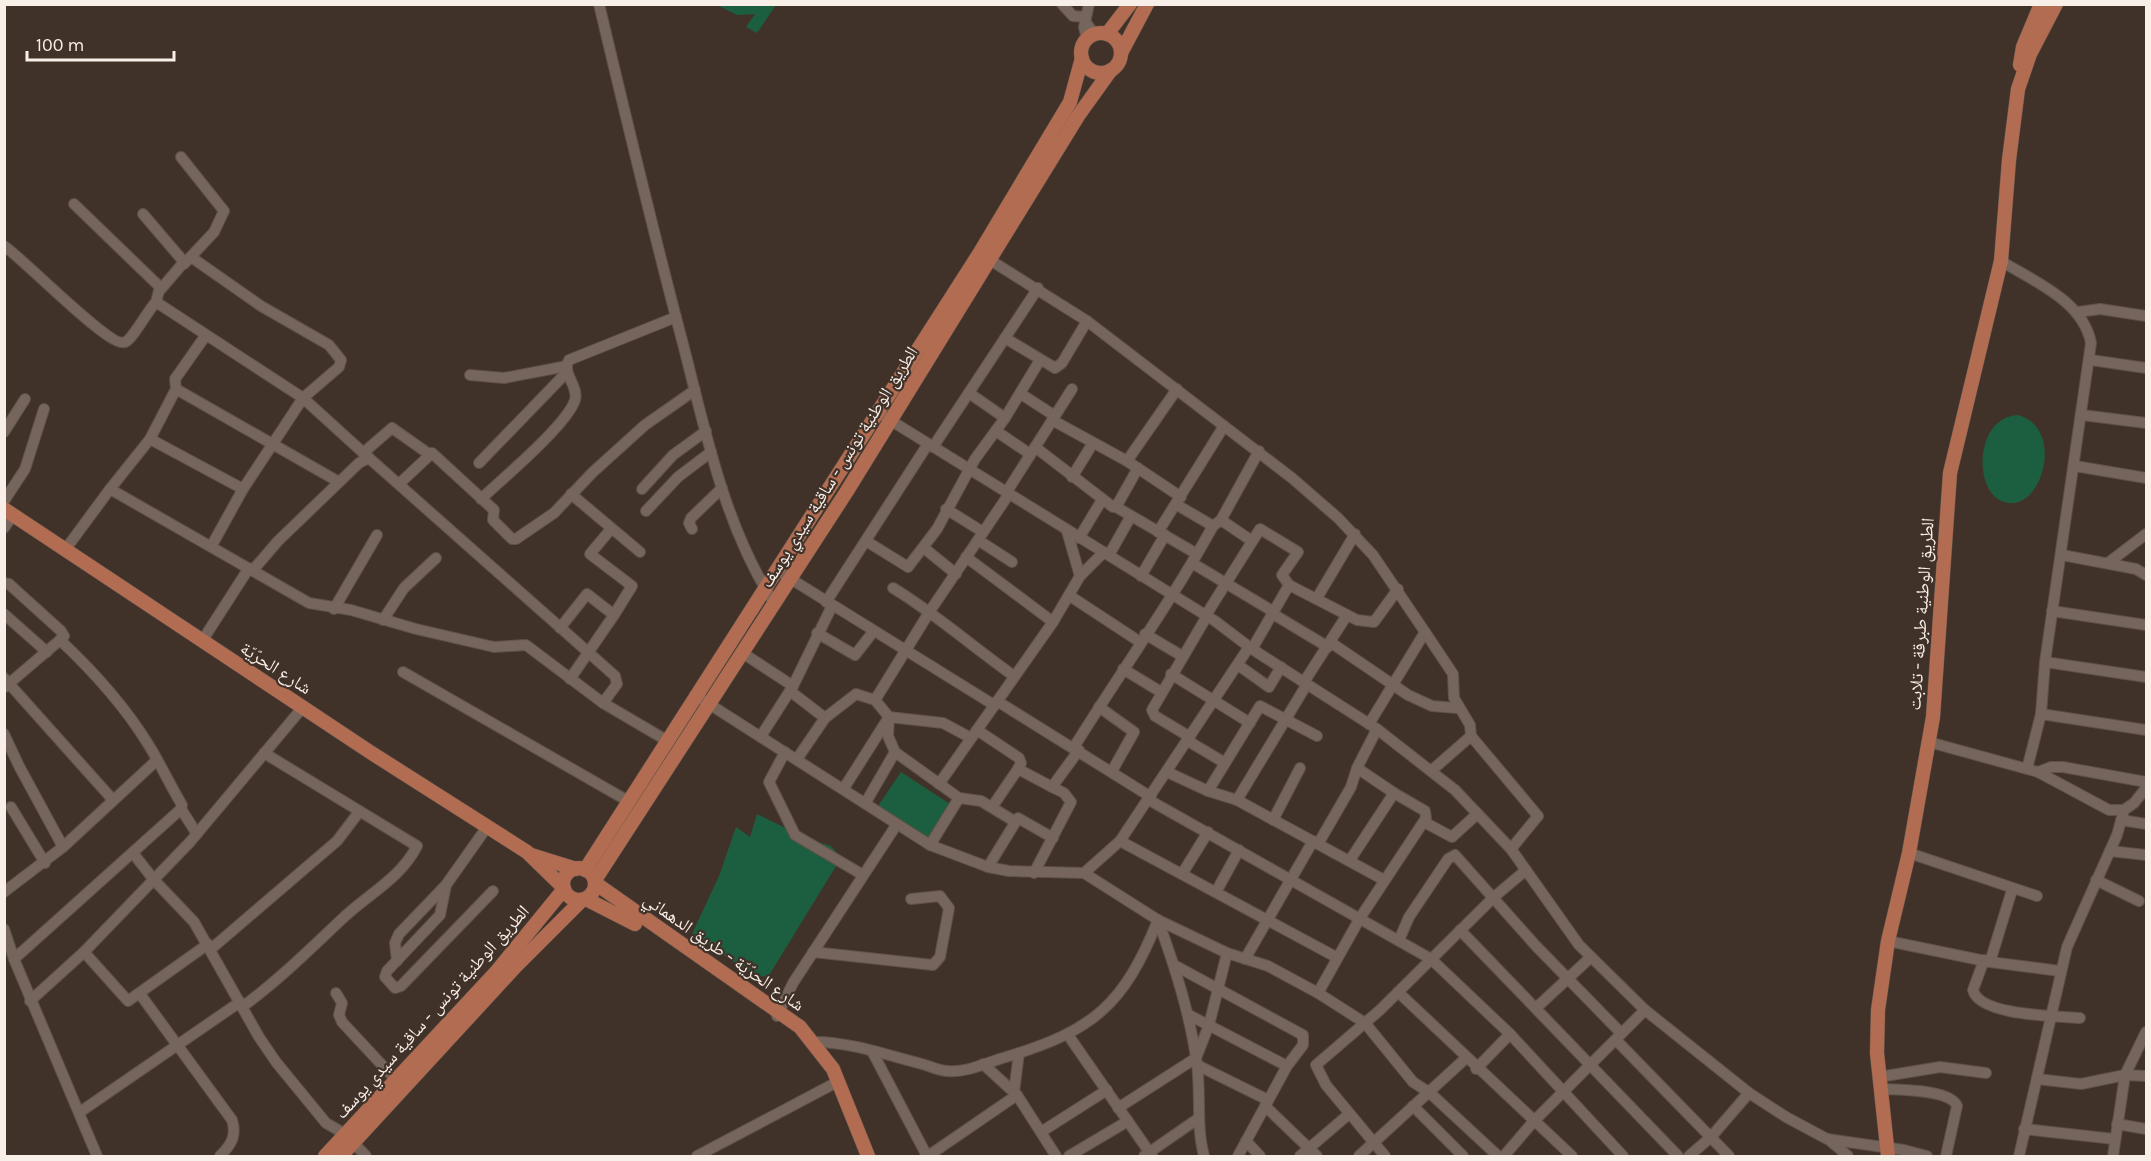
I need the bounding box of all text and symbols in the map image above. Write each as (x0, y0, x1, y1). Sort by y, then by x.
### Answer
scale bar (27, 24, 174, 62)
text: 100 m (36, 34, 84, 56)
street label: الطريق الوطنية تونس - ساقية سيدي يوسف (755, 342, 926, 594)
street label: الطريق الوطنية طبرقة - تلابت (1903, 517, 1939, 711)
street label: شارع الحرّيّة (236, 637, 316, 699)
street label: شارع الحرّيّة - طريق الدهماني (637, 888, 809, 1019)
street label: الطريق الوطنية تونس - ساقية سيدي يوسف (330, 901, 537, 1126)

